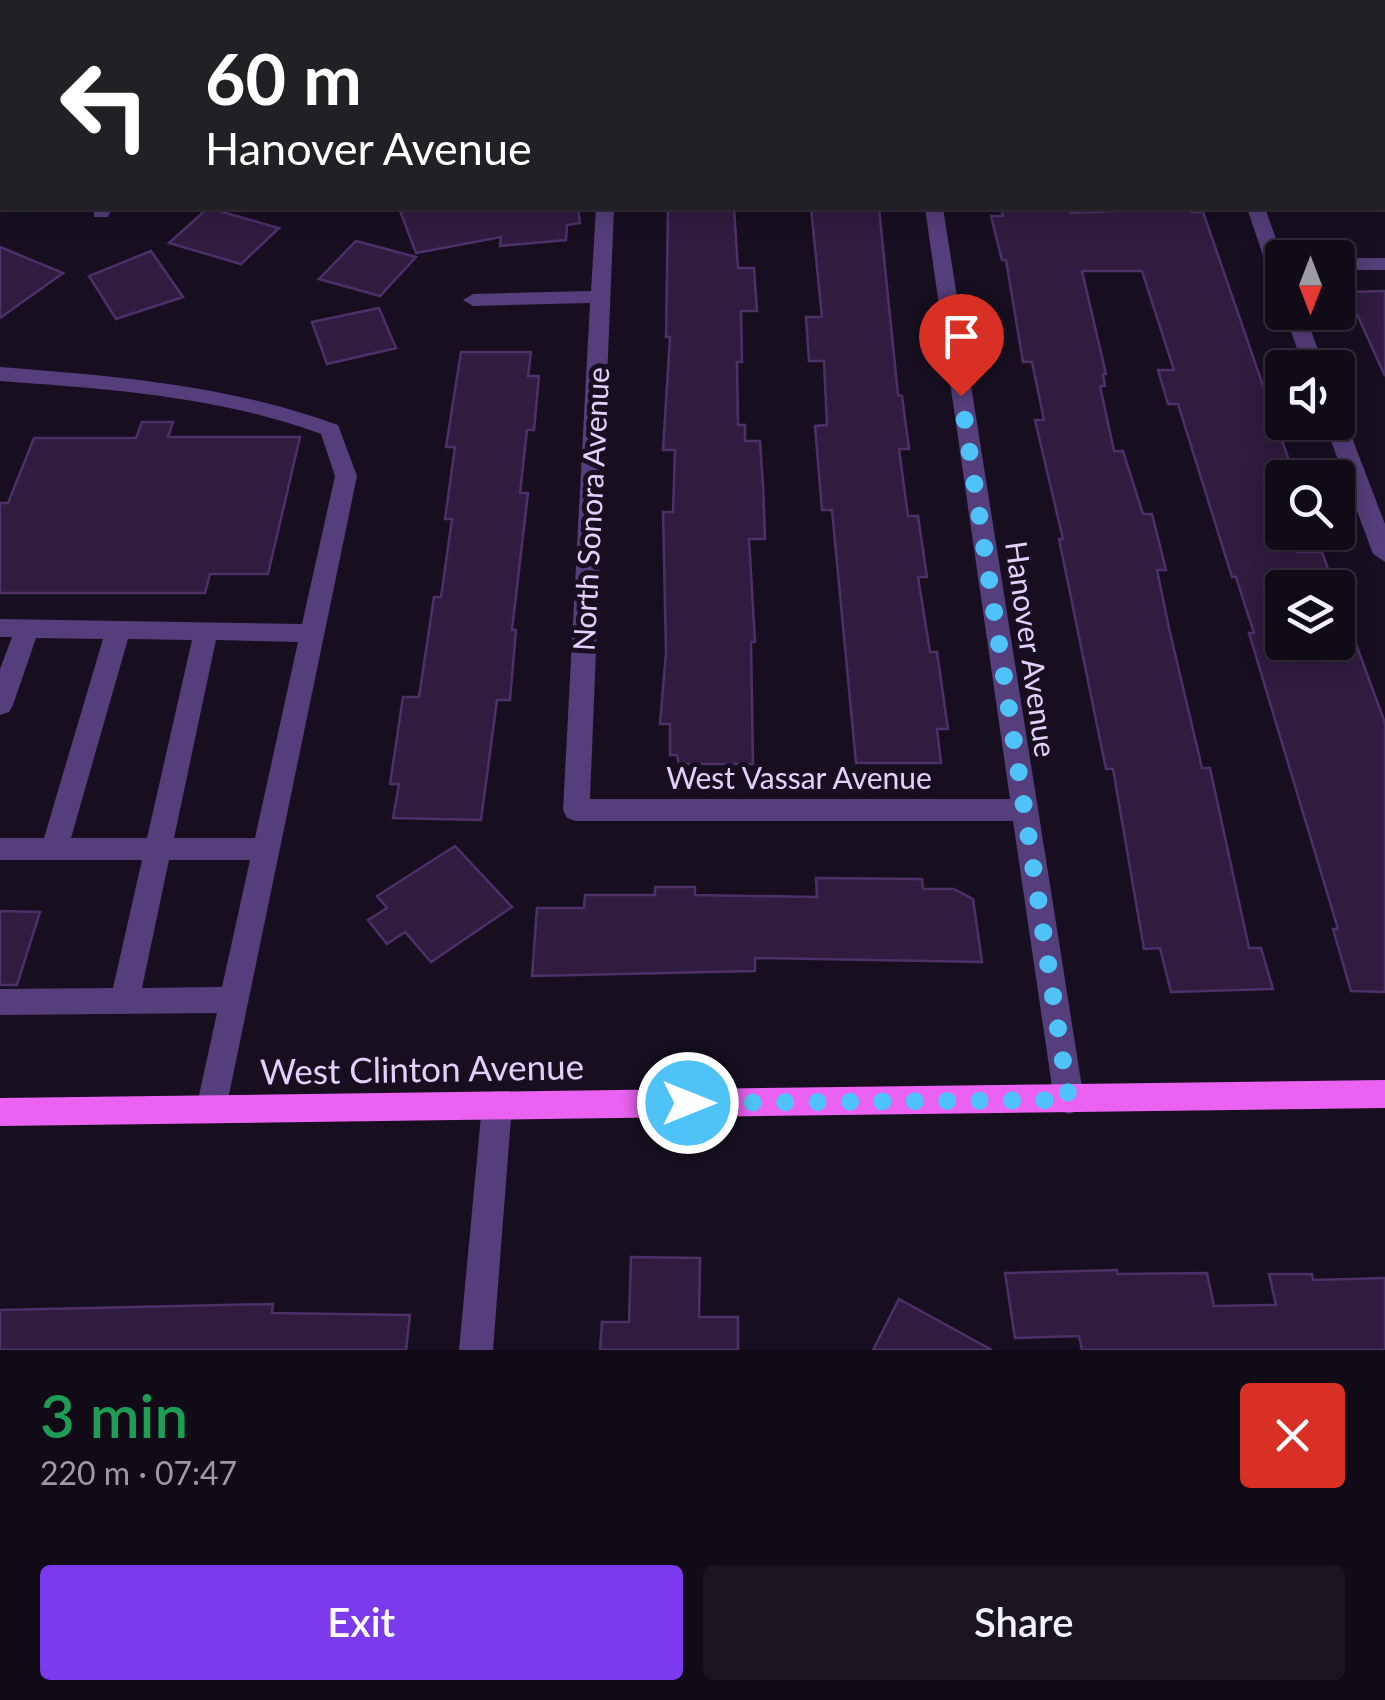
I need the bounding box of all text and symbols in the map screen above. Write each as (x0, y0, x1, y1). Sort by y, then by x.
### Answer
text: 60 m (205, 36, 362, 120)
icon: left (40, 40, 170, 170)
text: Hanover Avenue (205, 121, 532, 175)
north arrow (1265, 240, 1355, 330)
map controls (1265, 240, 1355, 660)
pin (919, 294, 1004, 397)
icon: arrive (934, 309, 989, 364)
button: sound (1265, 350, 1355, 440)
street label: North Sonora Avenue (565, 366, 615, 652)
button: search (1265, 460, 1355, 550)
street label: Hanover Avenue (999, 539, 1065, 759)
button: layers (1265, 570, 1355, 660)
street label: West Vassar Avenue (666, 759, 932, 795)
street label: West Clinton Avenue (260, 1044, 584, 1092)
position arrow (636, 1051, 740, 1155)
text: 3 min (40, 1379, 188, 1451)
button: close (1240, 1383, 1345, 1488)
text: 220 m · 07:47 (40, 1453, 237, 1492)
button: Exit (40, 1565, 683, 1680)
button: Share (703, 1565, 1345, 1680)

